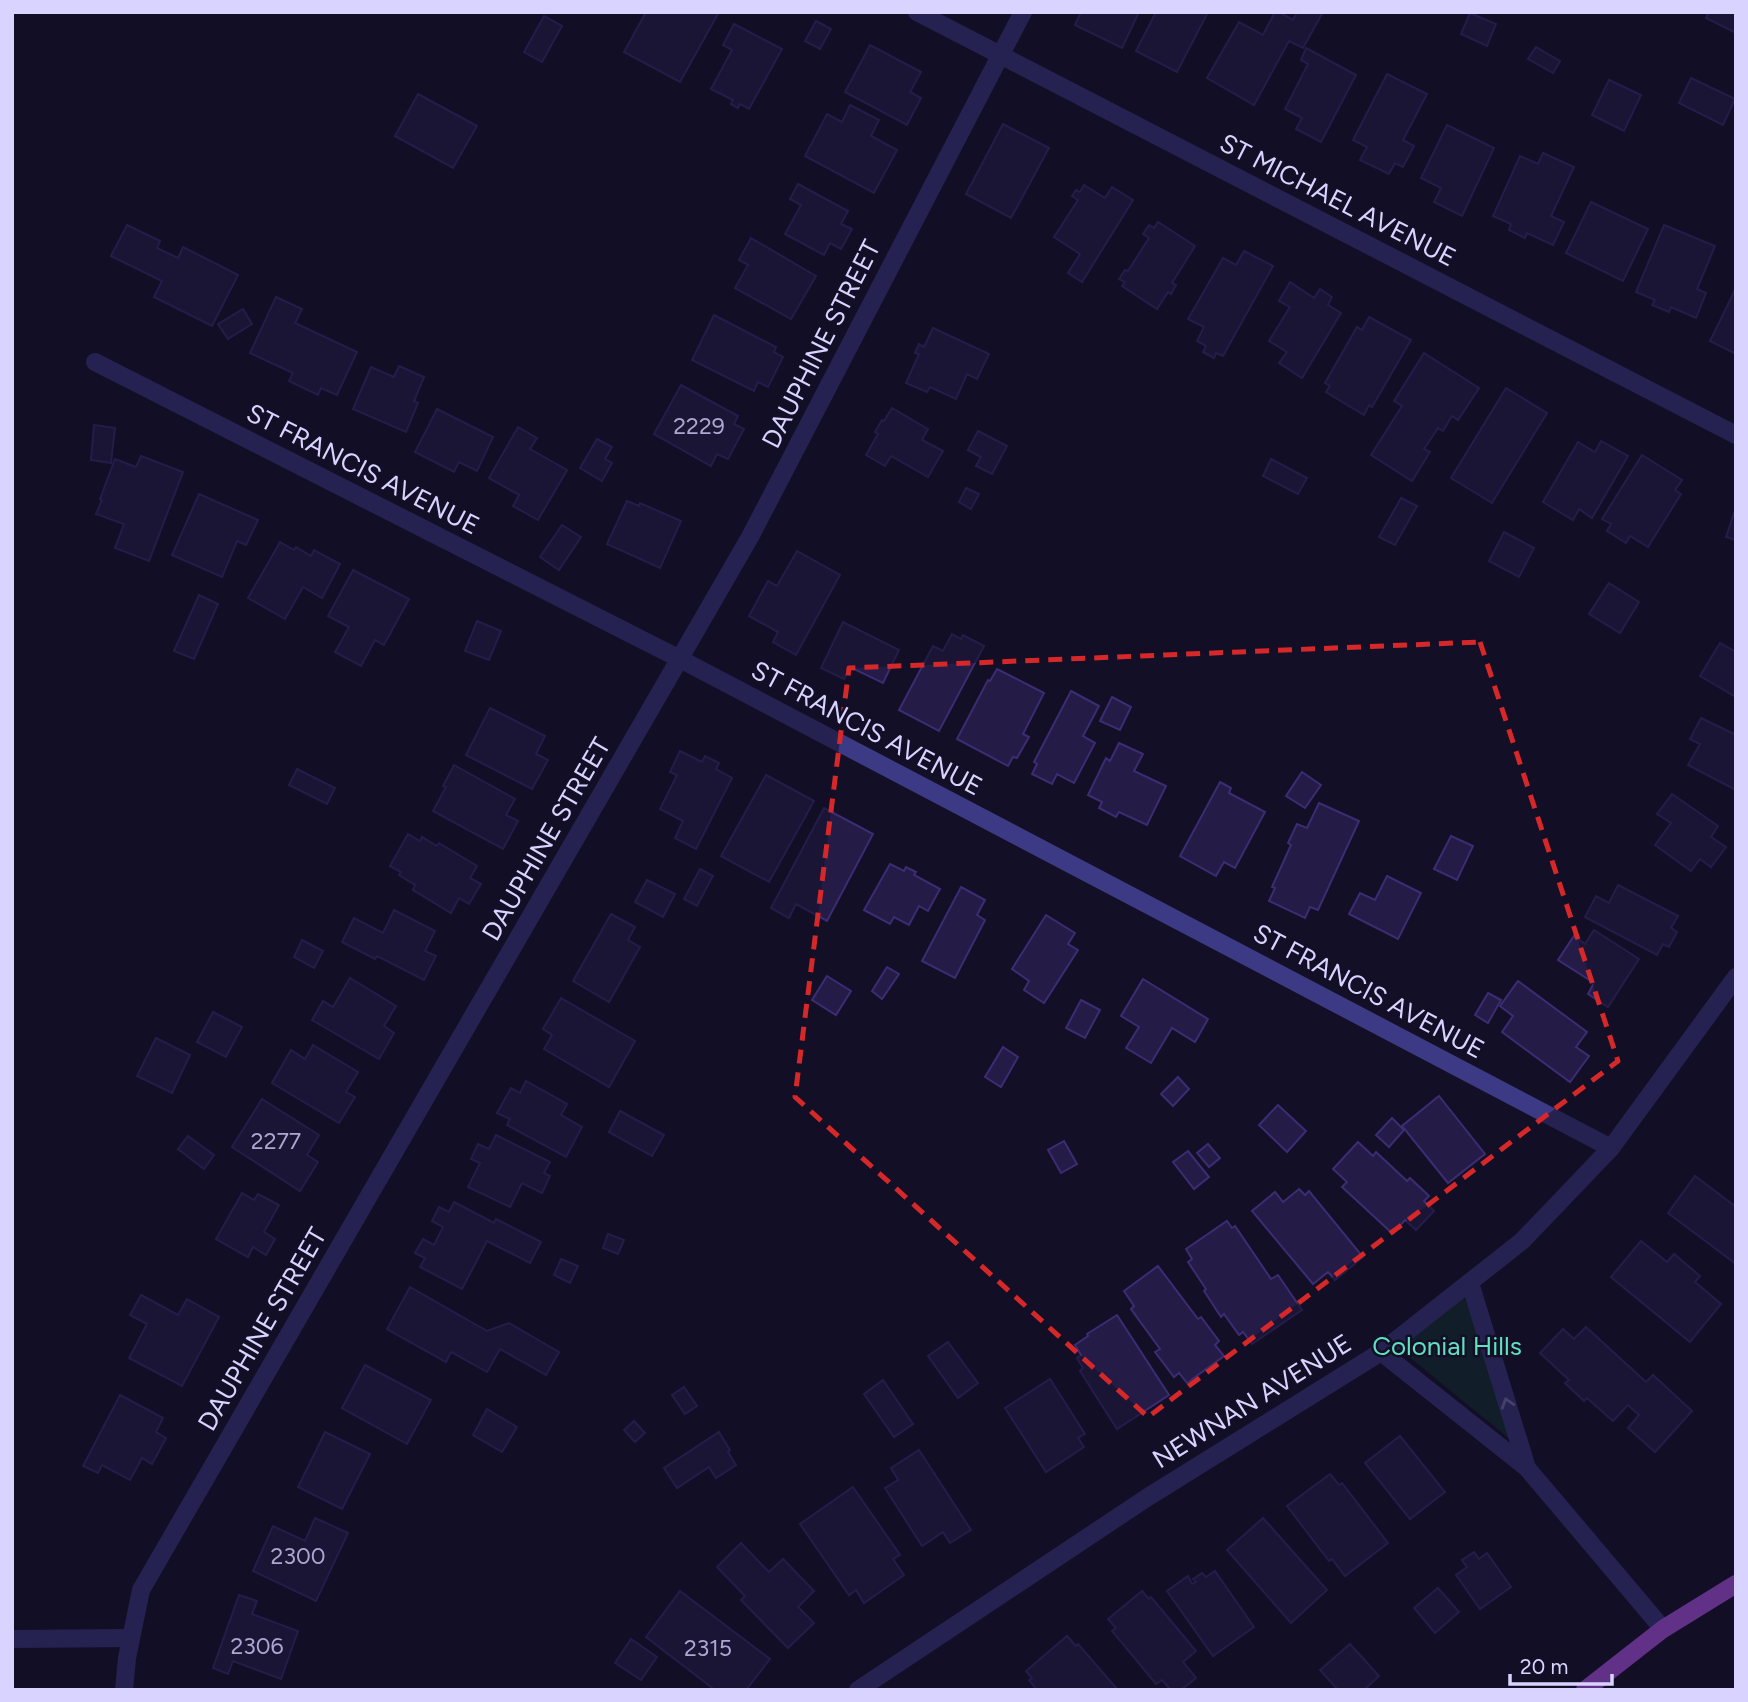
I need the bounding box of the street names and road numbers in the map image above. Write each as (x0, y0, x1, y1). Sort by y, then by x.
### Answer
street label: ST MICHAEL AVENUE (1215, 127, 1461, 273)
street label: DAUPHINE STREET (755, 234, 888, 453)
street label: ST FRANCIS AVENUE (241, 396, 485, 542)
street label: ST FRANCIS AVENUE (746, 654, 988, 802)
street label: DAUPHINE STREET (475, 731, 617, 946)
street label: ST FRANCIS AVENUE (1248, 917, 1490, 1065)
street label: DAUPHINE STREET (191, 1221, 333, 1436)
street label: NEWNAN AVENUE (1147, 1327, 1357, 1475)

